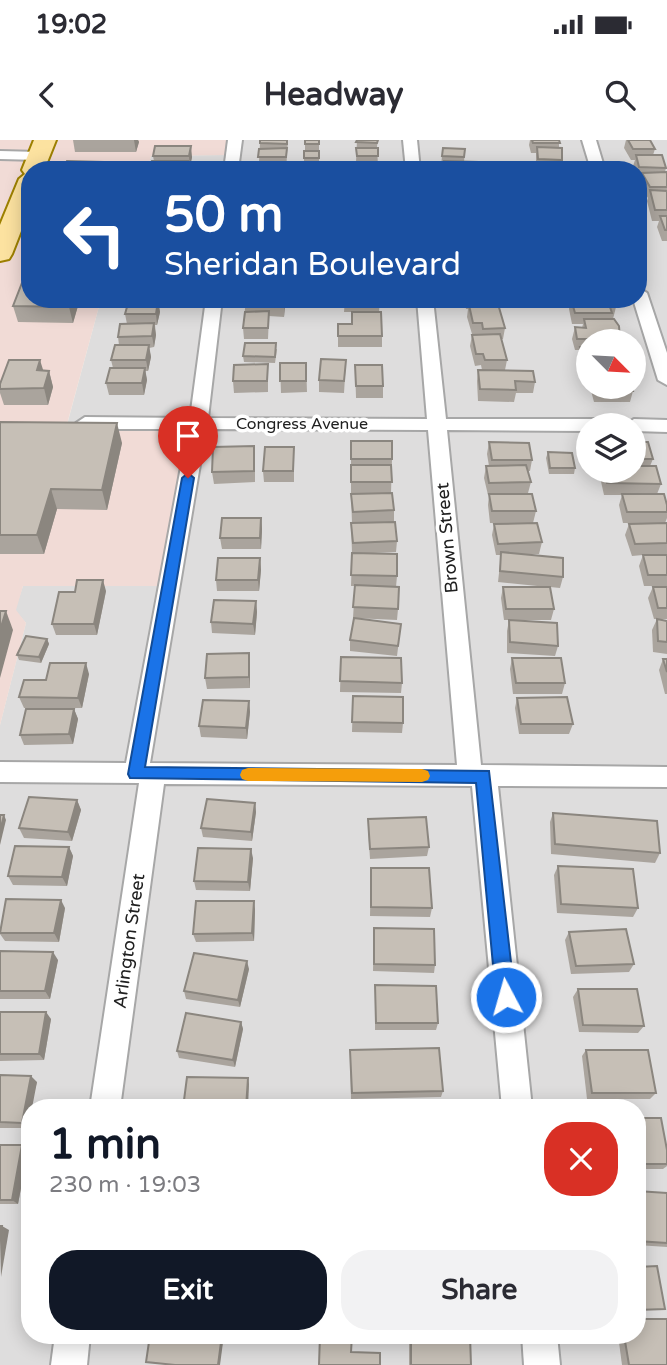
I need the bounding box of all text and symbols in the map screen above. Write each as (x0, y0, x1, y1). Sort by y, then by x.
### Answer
text: 19:02 (35, 9, 107, 40)
icon: back (28, 76, 66, 114)
text: Headway (263, 76, 404, 114)
icon: search (601, 76, 639, 114)
text: 50 m (164, 186, 283, 245)
icon: left (49, 189, 140, 280)
text: Sheridan Boulevard (164, 246, 461, 284)
north arrow (576, 329, 646, 399)
map controls (576, 329, 646, 483)
pin (158, 406, 218, 478)
button: layers (576, 413, 646, 483)
street label: Congress Avenue (236, 414, 368, 434)
icon: arrive (169, 417, 207, 455)
street label: Brown Street (431, 482, 463, 594)
street label: Arlington Street (109, 872, 149, 1010)
position arrow (469, 960, 543, 1034)
text: 1 min (49, 1119, 161, 1170)
button: close (544, 1122, 618, 1196)
text: 230 m · 19:03 (49, 1171, 201, 1199)
button: Exit (49, 1250, 327, 1330)
button: Share (341, 1250, 618, 1330)

